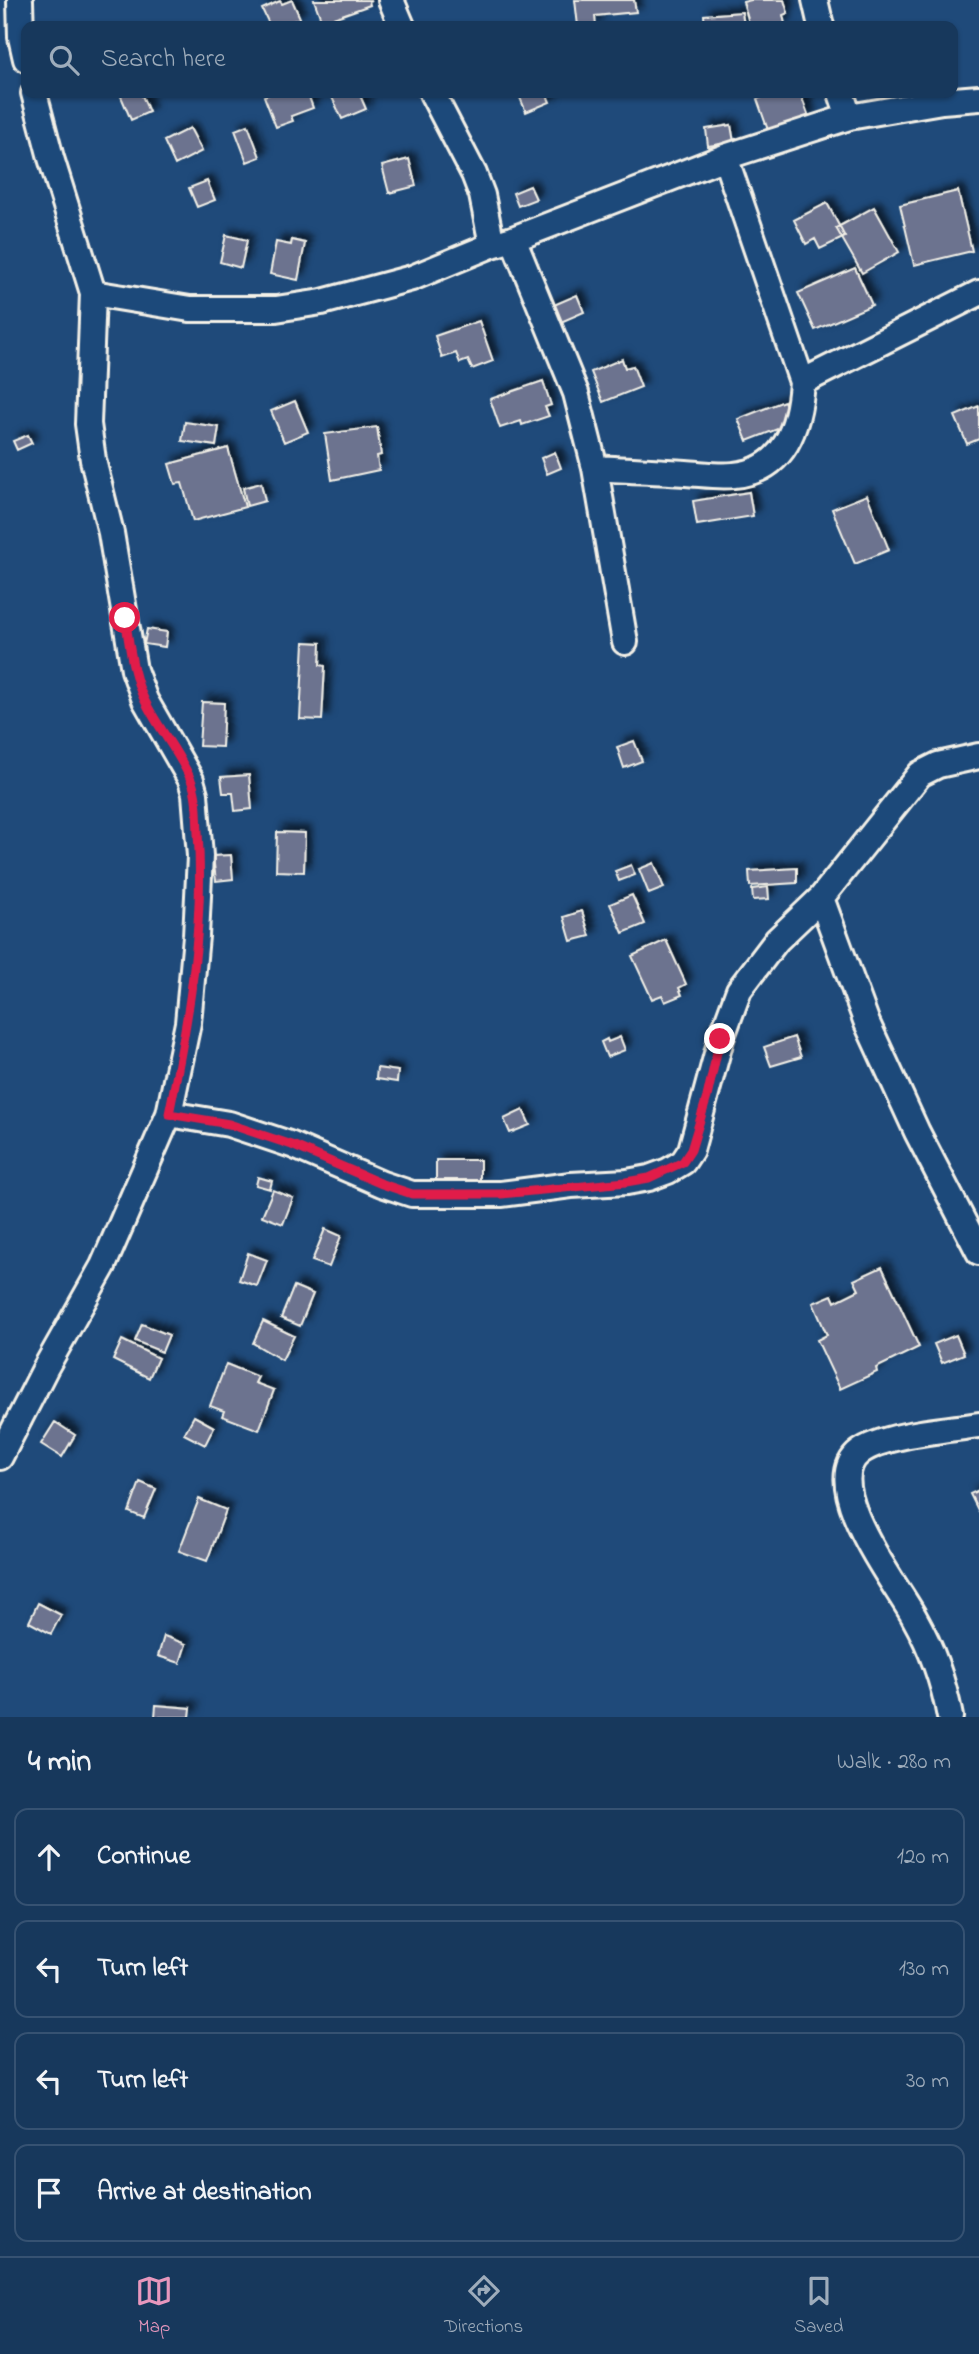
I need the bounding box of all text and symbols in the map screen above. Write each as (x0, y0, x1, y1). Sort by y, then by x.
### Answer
search box (21, 21, 958, 98)
icon: search (45, 41, 83, 79)
text: Search here (101, 41, 226, 79)
route start (109, 602, 140, 633)
route end (704, 1023, 735, 1054)
text: 4 min (28, 1741, 91, 1785)
text: Walk · 280 m (837, 1746, 951, 1779)
icon: ahead (30, 1838, 68, 1876)
text: Continue (97, 1838, 190, 1876)
text: 120 m (897, 1841, 949, 1874)
icon: left (30, 1950, 68, 1988)
text: Turn left (97, 1950, 188, 1988)
text: 130 m (899, 1953, 949, 1986)
icon: left (30, 2062, 68, 2100)
text: Turn left (97, 2062, 188, 2100)
text: 30 m (906, 2065, 949, 2098)
icon: arrive (30, 2174, 68, 2212)
text: Arrive at destination (97, 2174, 312, 2212)
tab: Map (135, 2272, 173, 2341)
tab: Directions (444, 2272, 523, 2341)
tab: Saved (794, 2272, 844, 2341)

